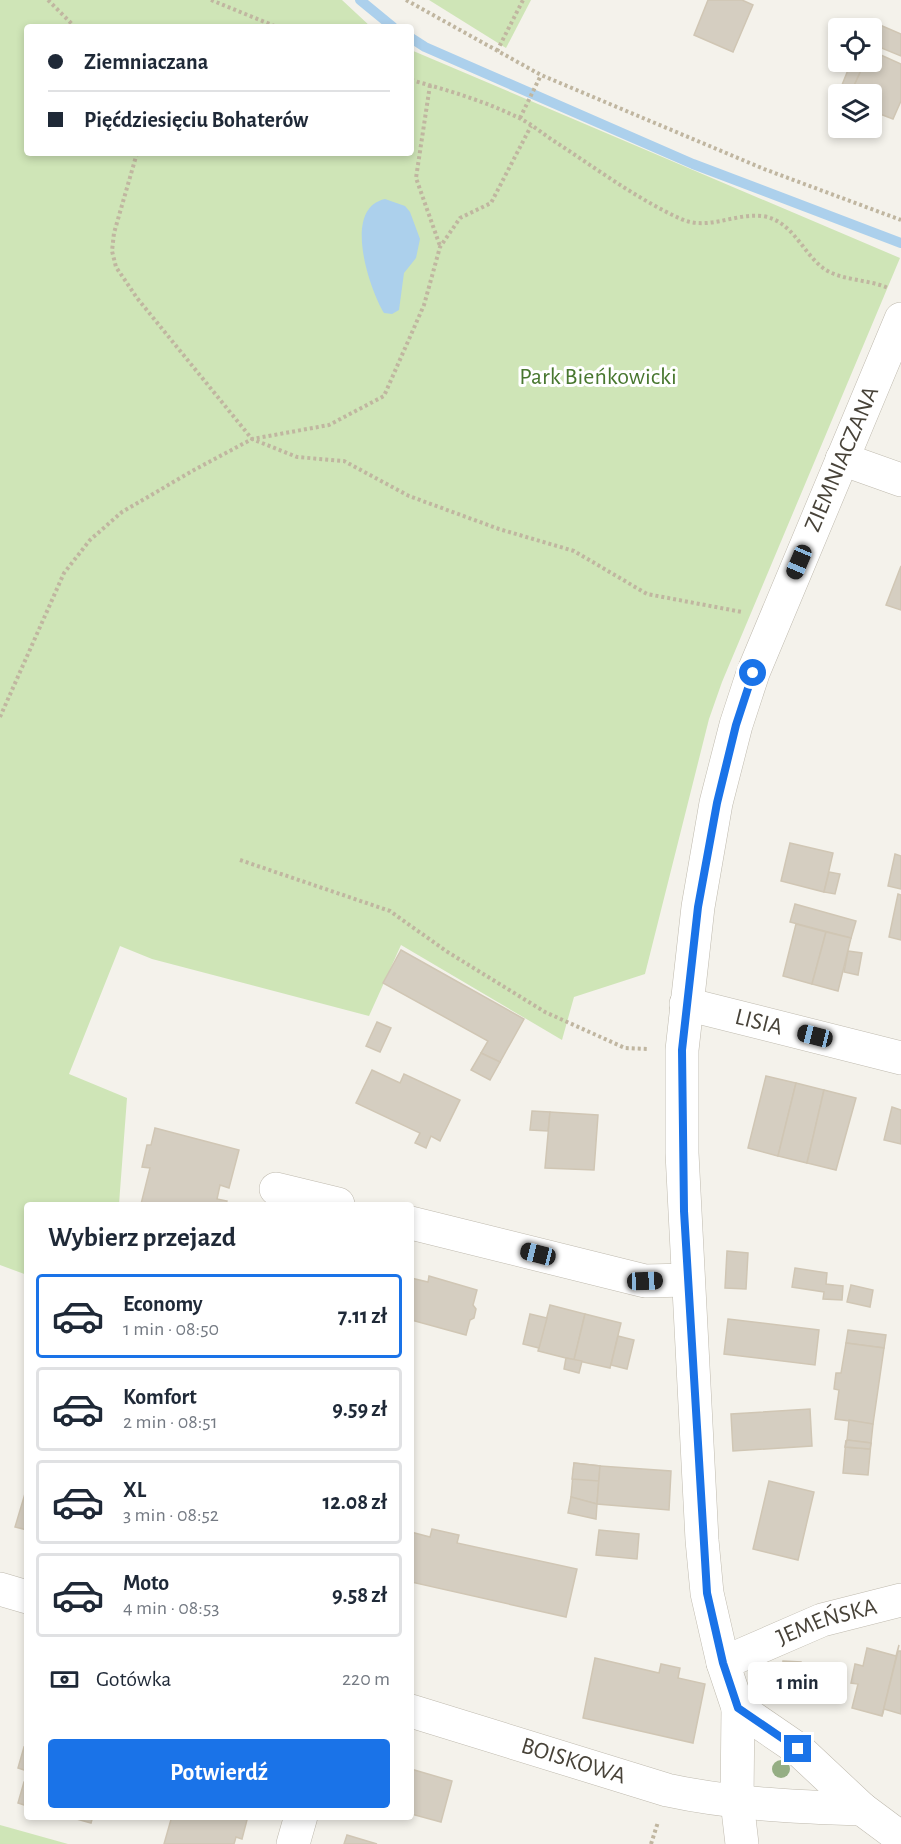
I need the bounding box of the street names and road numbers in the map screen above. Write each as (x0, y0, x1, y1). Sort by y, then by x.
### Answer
street label: ZIEMNIACZANA (801, 383, 883, 535)
street label: LISIA (733, 1005, 785, 1040)
street label: JEMEŃSKA (773, 1595, 880, 1650)
street label: BOISKOWA (518, 1734, 629, 1789)

